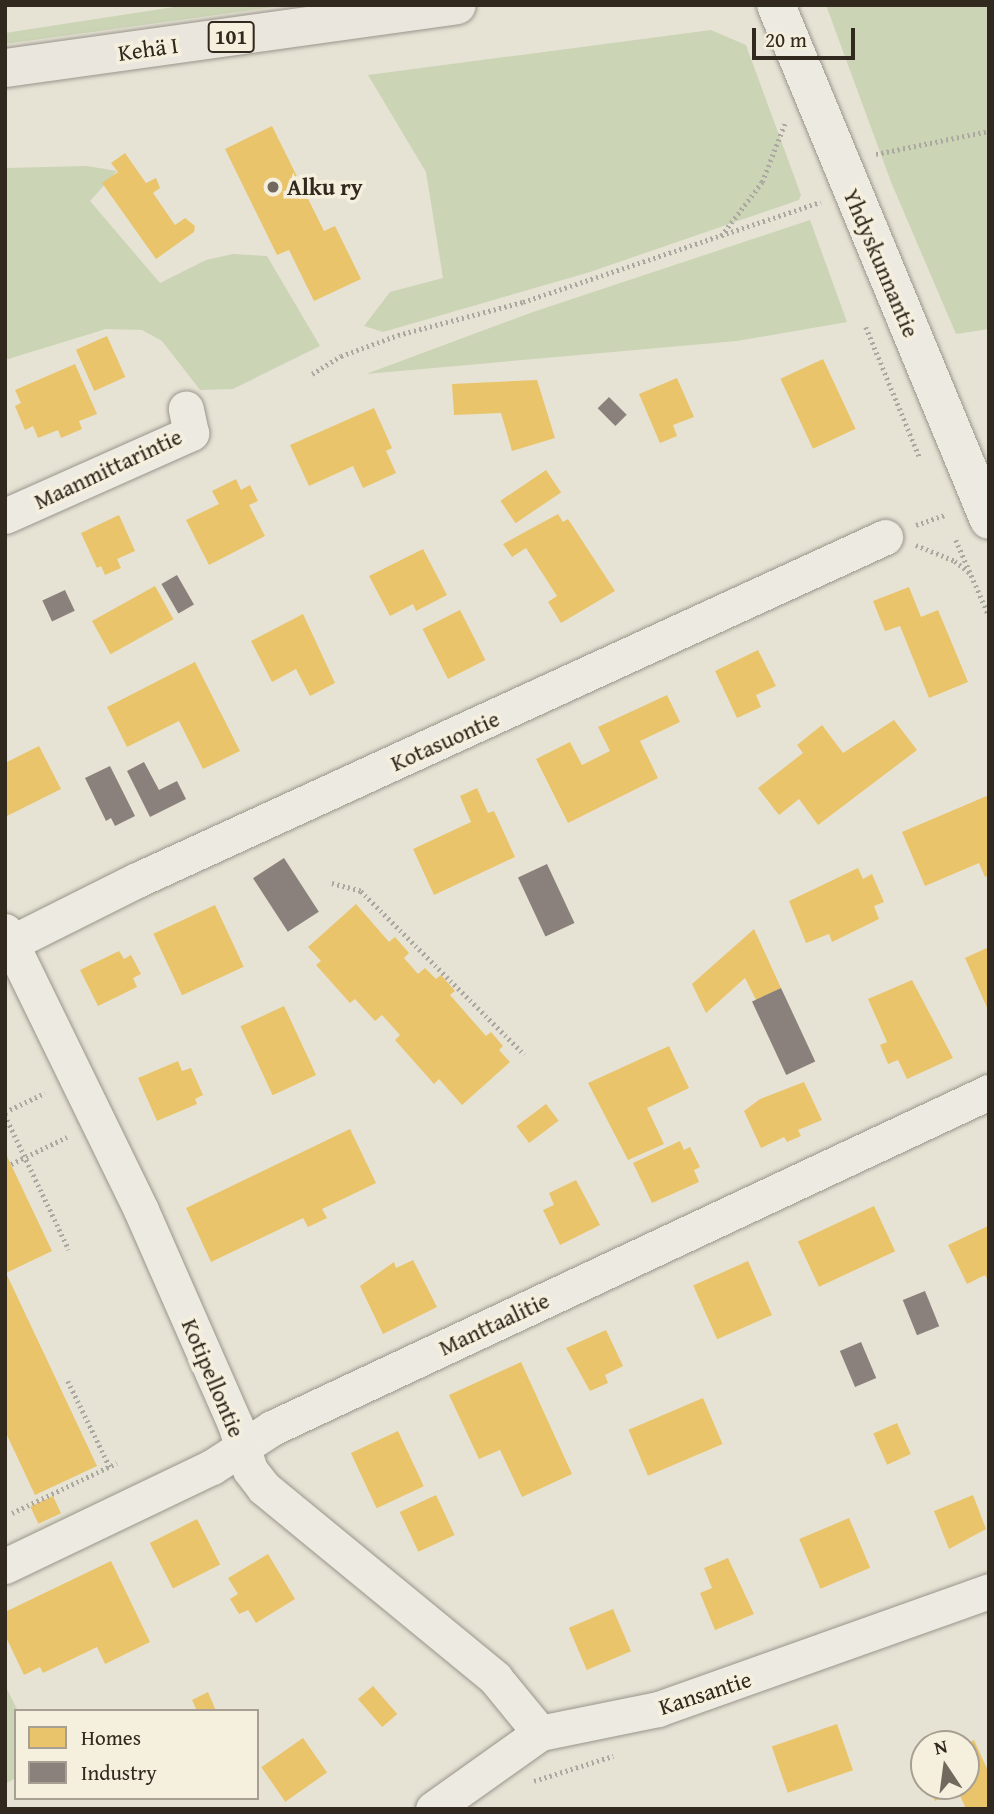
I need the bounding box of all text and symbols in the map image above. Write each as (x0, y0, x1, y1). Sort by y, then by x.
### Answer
scale bar (756, 14, 859, 58)
road number: 101 (206, 20, 256, 54)
text: 20 m (765, 24, 807, 55)
street label: Kehä I (116, 31, 180, 67)
place label: Alku ry (287, 173, 363, 201)
marker: Alku ry (265, 179, 281, 195)
street label: Yhdyskunnantie (837, 185, 925, 341)
street label: Maanmittarintie (30, 423, 186, 515)
street label: Kotasuontie (386, 705, 504, 777)
street label: Manttaalitie (434, 1286, 554, 1362)
street label: Kotipellontie (176, 1315, 250, 1441)
street label: Kansantie (655, 1665, 755, 1721)
legend (14, 1709, 259, 1800)
text: Homes (81, 1722, 141, 1753)
north arrow (910, 1730, 980, 1800)
text: N (931, 1731, 950, 1762)
text: Industry (81, 1757, 157, 1788)

